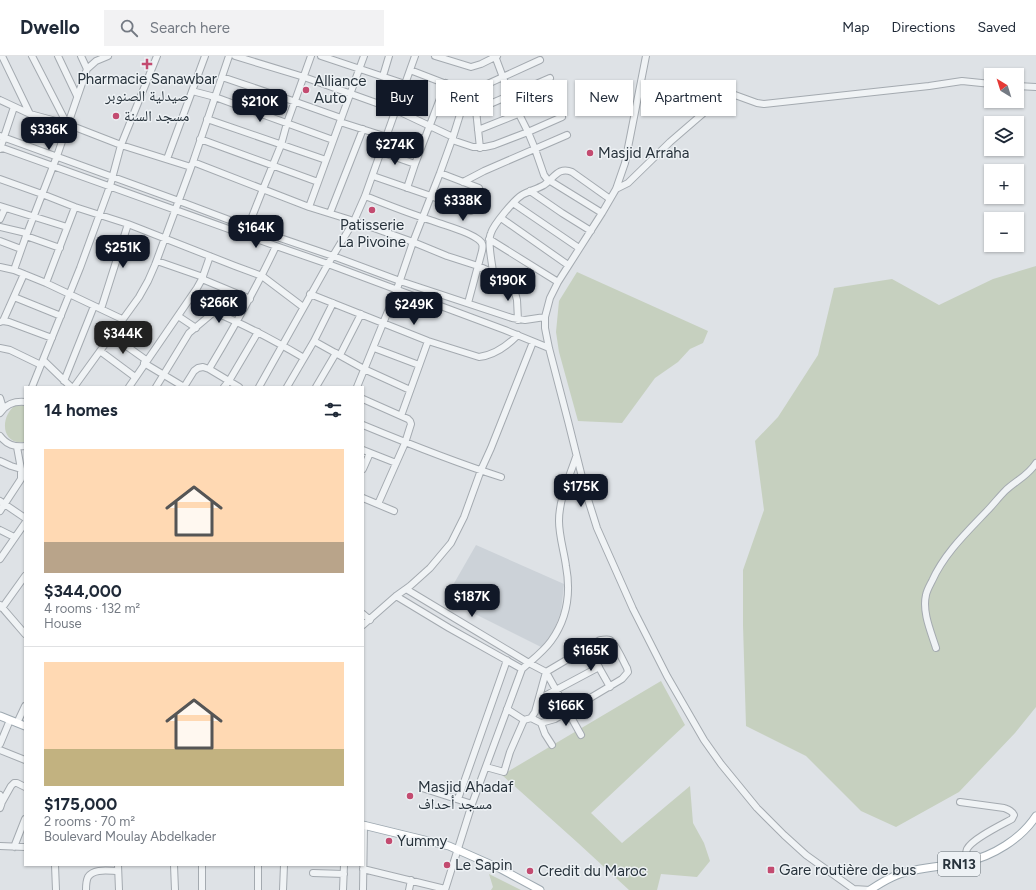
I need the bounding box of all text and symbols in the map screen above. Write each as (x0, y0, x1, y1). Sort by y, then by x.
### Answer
search box (104, 10, 384, 46)
text: Dwello (20, 16, 80, 39)
icon: search (118, 17, 140, 39)
text: Search here (150, 19, 230, 37)
text: Map (842, 19, 870, 36)
text: Directions (892, 19, 955, 36)
text: Saved (977, 19, 1016, 36)
marker: Pharmacie Sanawbar صيدلية الصنوبر (142, 59, 152, 69)
north arrow (984, 68, 1024, 108)
map controls (984, 68, 1024, 252)
place label: Pharmacie Sanawbar صيدلية الصنوبر (77, 70, 217, 105)
place label: Alliance Auto (314, 72, 367, 107)
chip: Buy (376, 80, 428, 116)
chip: Rent (436, 80, 493, 116)
chip: Filters (501, 80, 567, 116)
chip: New (575, 80, 633, 116)
chip: Apartment (641, 80, 736, 116)
marker: Alliance Auto (301, 85, 311, 95)
pin: $210K (232, 89, 288, 123)
text: $210K (241, 94, 279, 109)
place label: مسجد السنة (124, 107, 190, 125)
marker: مسجد السنة (111, 111, 121, 121)
button: layers (984, 116, 1024, 156)
pin: $336K (21, 117, 77, 151)
text: $336K (30, 122, 68, 137)
pin: $274K (367, 132, 423, 166)
text: $274K (376, 137, 414, 152)
place label: Masjid Arraha (598, 144, 689, 162)
marker: Masjid Arraha (585, 148, 595, 158)
button: + (984, 164, 1024, 204)
pin: $338K (435, 188, 491, 222)
text: $338K (444, 193, 482, 208)
marker: Patisserie La Pivoine (367, 205, 377, 215)
button: − (984, 212, 1024, 252)
pin: $164K (228, 215, 284, 249)
place label: Patisserie La Pivoine (338, 216, 406, 251)
text: $164K (237, 220, 275, 235)
pin: $251K (95, 235, 151, 269)
text: $251K (105, 240, 141, 255)
pin: $190K (480, 268, 536, 302)
text: $190K (489, 273, 527, 288)
pin: $266K (191, 290, 247, 324)
pin: $249K (386, 292, 442, 326)
text: $266K (200, 295, 238, 310)
text: $249K (394, 297, 434, 312)
pin: $344K (95, 321, 151, 355)
text: $344K (103, 326, 143, 341)
icon: filters (322, 399, 344, 421)
text: 14 homes (44, 400, 118, 420)
pin: $175K (553, 474, 609, 508)
icon: home (158, 475, 230, 547)
text: $175K (563, 479, 599, 494)
text: $344,000 (44, 581, 122, 601)
pin: $187K (444, 584, 500, 618)
text: $187K (454, 589, 490, 604)
text: 4 rooms · 132 m² (44, 601, 140, 616)
text: House (44, 616, 82, 631)
pin: $165K (563, 638, 619, 672)
text: $165K (573, 643, 609, 658)
icon: home (158, 688, 230, 760)
pin: $166K (538, 693, 594, 727)
text: $166K (548, 698, 584, 713)
place label: Masjid Ahadaf مسجد أحداف (418, 778, 514, 813)
marker: Masjid Ahadaf مسجد أحداف (405, 791, 415, 801)
text: $175,000 (44, 794, 117, 814)
text: 2 rooms · 70 m² (44, 814, 135, 829)
text: Boulevard Moulay Abdelkader (44, 829, 216, 844)
place label: Yummy (397, 832, 447, 850)
marker: Yummy (384, 836, 394, 846)
road number: RN13 (938, 852, 980, 876)
place label: Le Sapin (455, 856, 512, 874)
marker: Le Sapin (442, 860, 452, 870)
place label: Gare routière de bus (779, 861, 916, 879)
place label: Credit du Maroc (538, 862, 647, 880)
marker: Gare routière de bus (766, 865, 776, 875)
marker: Credit du Maroc (525, 866, 535, 876)

